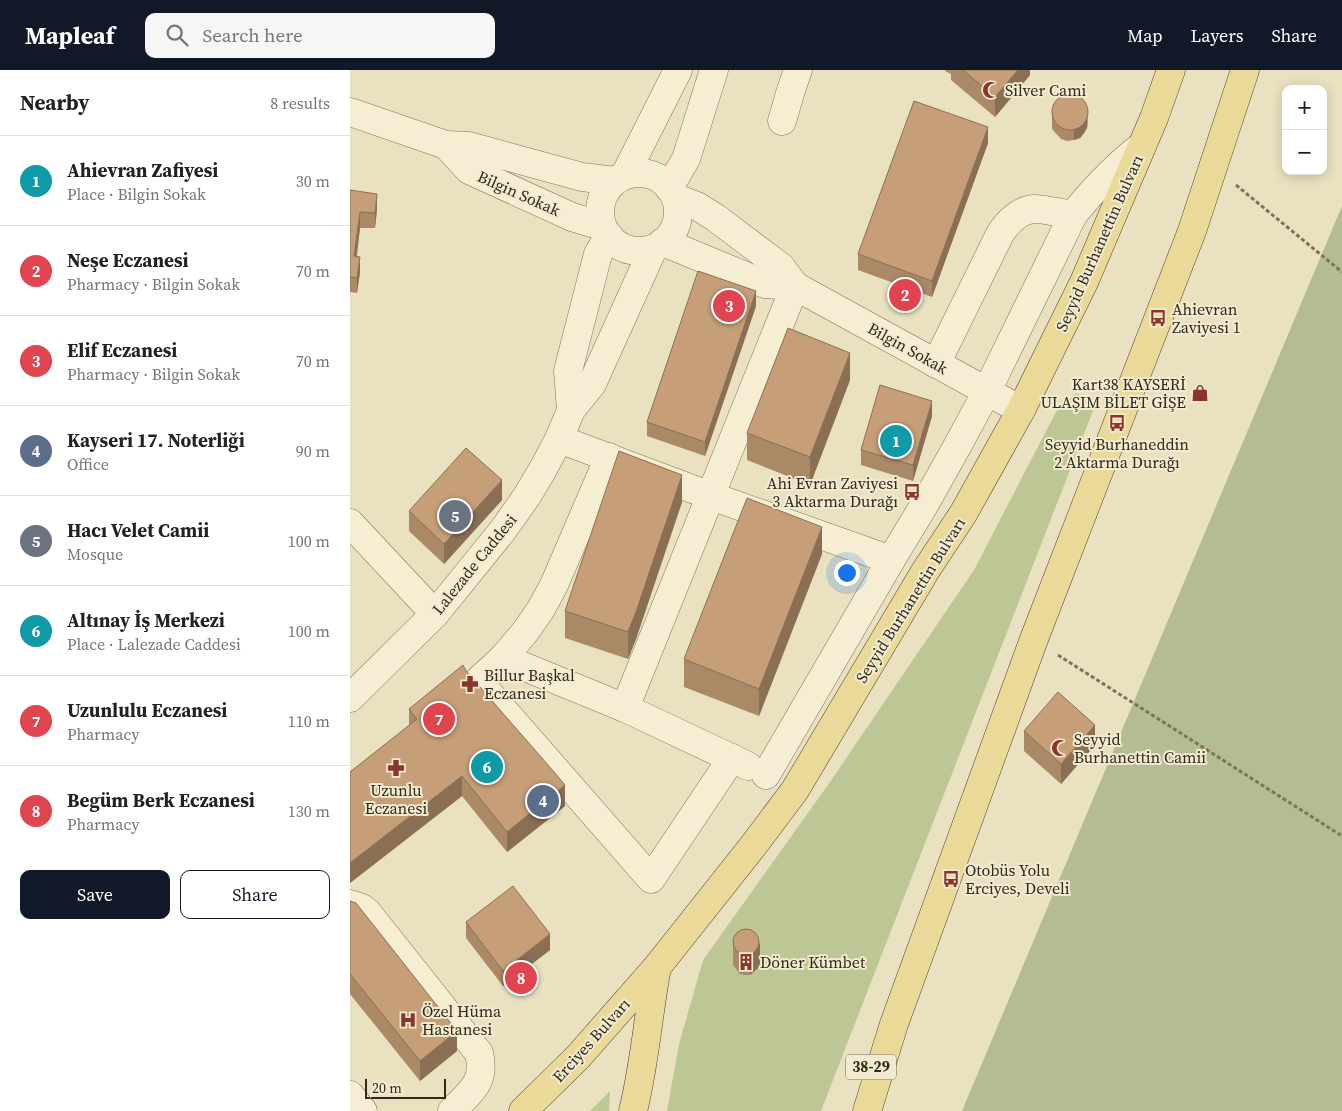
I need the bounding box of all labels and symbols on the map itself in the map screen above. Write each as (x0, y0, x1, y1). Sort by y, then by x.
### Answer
place label: Silver Cami (1005, 79, 1087, 101)
mosque icon: Silver Cami (981, 80, 1001, 100)
street label: Seyyid Burhanettin Bulvarı (1050, 151, 1148, 335)
street label: Bilgin Sokak (474, 165, 564, 221)
pin: 2 (889, 276, 921, 314)
pin: 3 (713, 287, 745, 325)
place label: Ahievran Zaviyesi 1 (1172, 298, 1241, 338)
bus stop icon: Ahievran Zaviyesi 1 (1148, 308, 1168, 328)
street label: Bilgin Sokak (864, 317, 952, 379)
place label: Kart38 KAYSERİ ULAŞIM BİLET GİŞE (1040, 373, 1186, 413)
shop icon: Kart38 KAYSERİ ULAŞIM BİLET GİŞE (1190, 383, 1210, 403)
bus stop icon: Seyyid Burhaneddin 2 Aktarma Durağı (1107, 413, 1127, 433)
pin: 1 (880, 422, 912, 460)
place label: Seyyid Burhaneddin 2 Aktarma Durağı (1045, 433, 1189, 473)
place label: Ahi Evran Zaviyesi 3 Aktarma Durağı (767, 472, 898, 512)
bus stop icon: Ahi Evran Zaviyesi 3 Aktarma Durağı (902, 482, 922, 502)
pin: 5 (439, 497, 471, 535)
street label: Lalezade Caddesi (427, 509, 521, 619)
street label: Seyyid Burhanettin Bulvarı (850, 513, 970, 687)
your location (834, 560, 860, 586)
place label: Billur Başkal Eczanesi (484, 664, 575, 704)
pharmacy icon: Billur Başkal Eczanesi (460, 674, 480, 694)
pin: 7 (423, 700, 455, 738)
place label: Seyyid Burhanettin Camii (1074, 728, 1206, 768)
mosque icon: Seyyid Burhanettin Camii (1050, 738, 1070, 758)
pin: 6 (471, 748, 503, 786)
pharmacy icon: Uzunlu Eczanesi (386, 758, 406, 778)
place label: Uzunlu Eczanesi (365, 779, 427, 819)
pin: 4 (527, 782, 559, 820)
place label: Otobüs Yolu Erciyes, Develi (965, 859, 1070, 899)
bus stop icon: Otobüs Yolu Erciyes, Develi (941, 869, 961, 889)
place label: Döner Kümbet (760, 951, 866, 973)
building icon: Döner Kümbet (736, 952, 756, 972)
pin: 8 (505, 959, 537, 997)
street label: Erciyes Bulvarı (547, 993, 635, 1087)
place label: Özel Hüma Hastanesi (422, 1000, 502, 1040)
hospital icon: Özel Hüma Hastanesi (398, 1010, 418, 1030)
road number: 38-29 (846, 1054, 896, 1080)
scale bar (365, 1076, 446, 1099)

